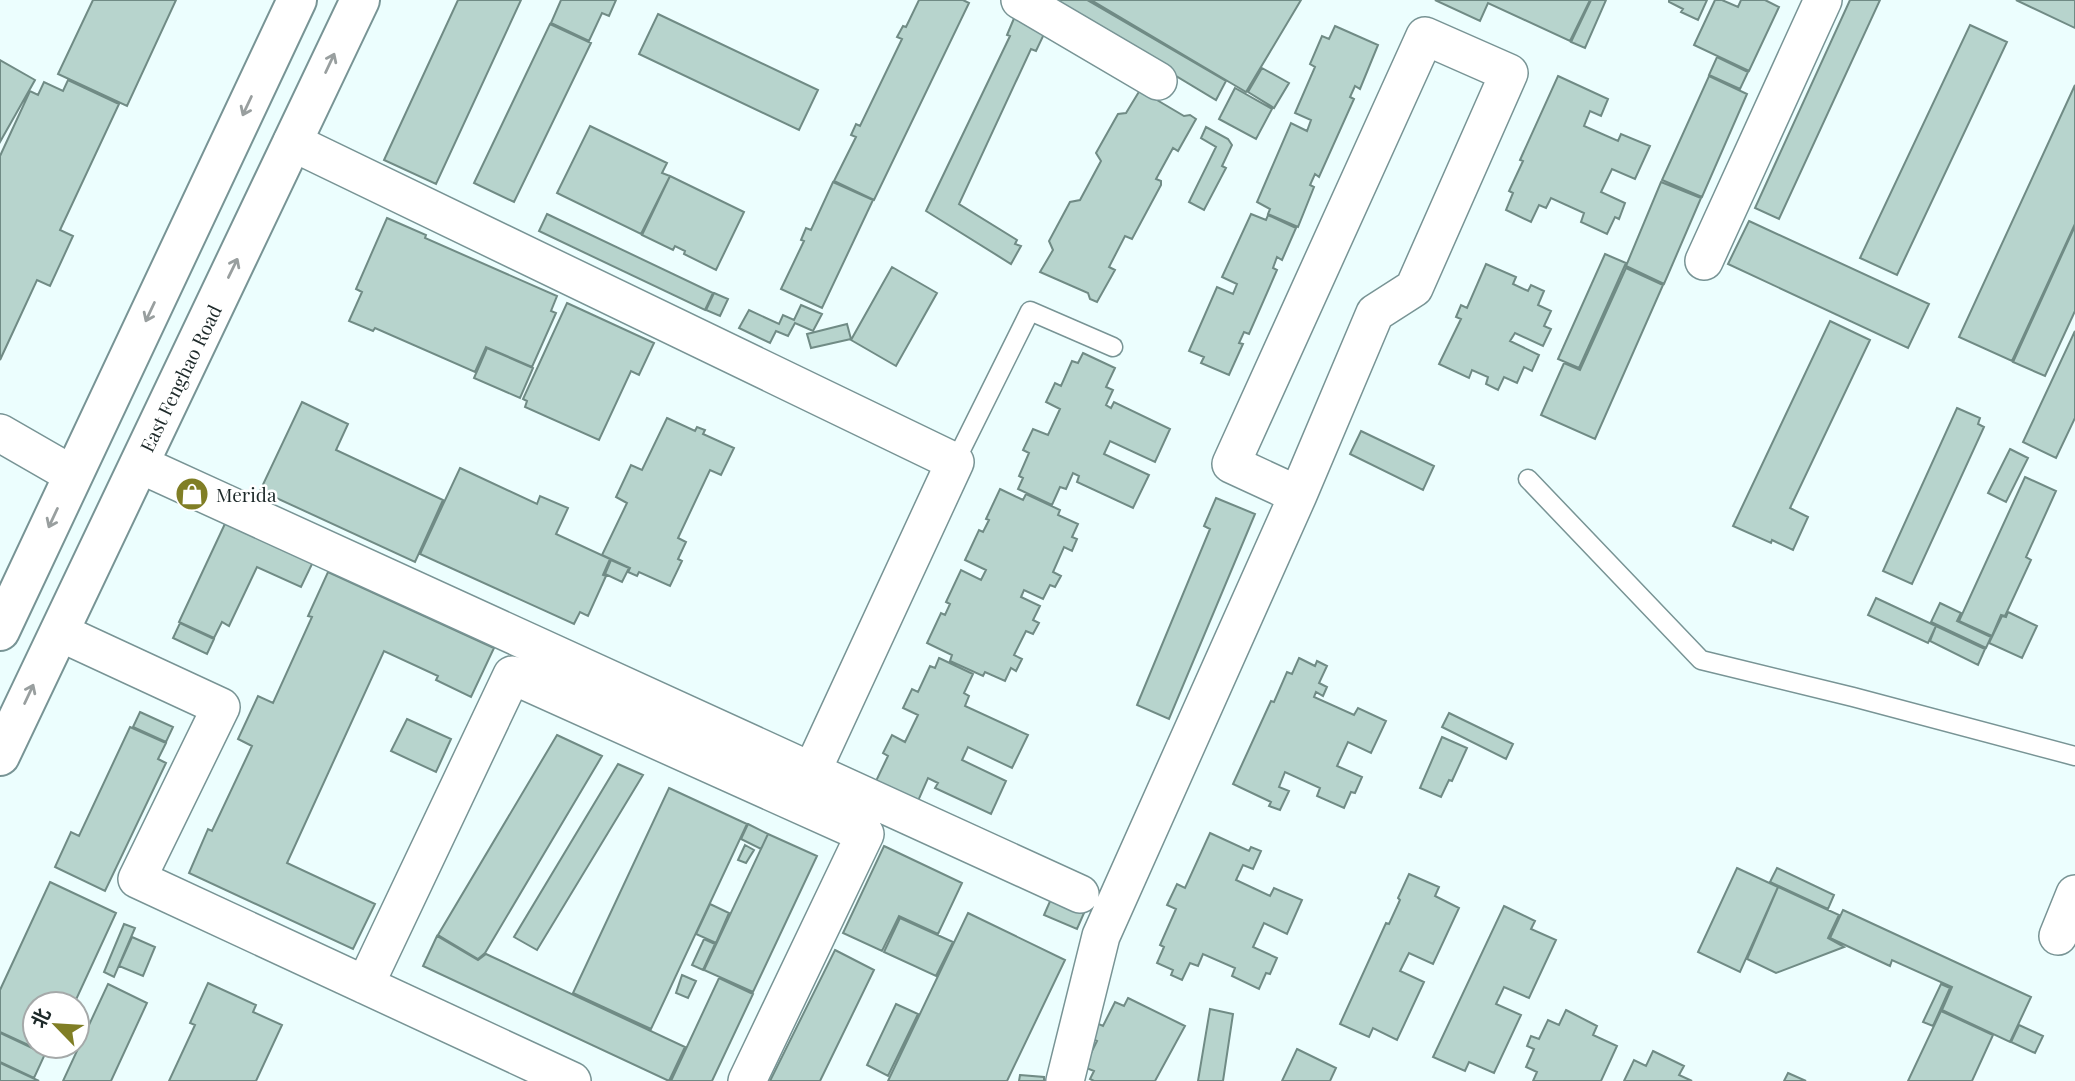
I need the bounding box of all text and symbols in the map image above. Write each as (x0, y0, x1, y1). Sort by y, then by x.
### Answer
one-way arrow (325, 52, 338, 73)
one-way arrow (240, 95, 253, 116)
one-way arrow (226, 258, 240, 279)
street label: East Fenghao Road (133, 300, 227, 456)
one-way arrow (143, 301, 157, 322)
shop icon: Merida (173, 475, 211, 513)
place label: Merida (216, 481, 277, 507)
one-way arrow (46, 507, 60, 528)
one-way arrow (23, 684, 36, 705)
north arrow (21, 990, 91, 1060)
text: 北 (24, 1003, 55, 1032)

